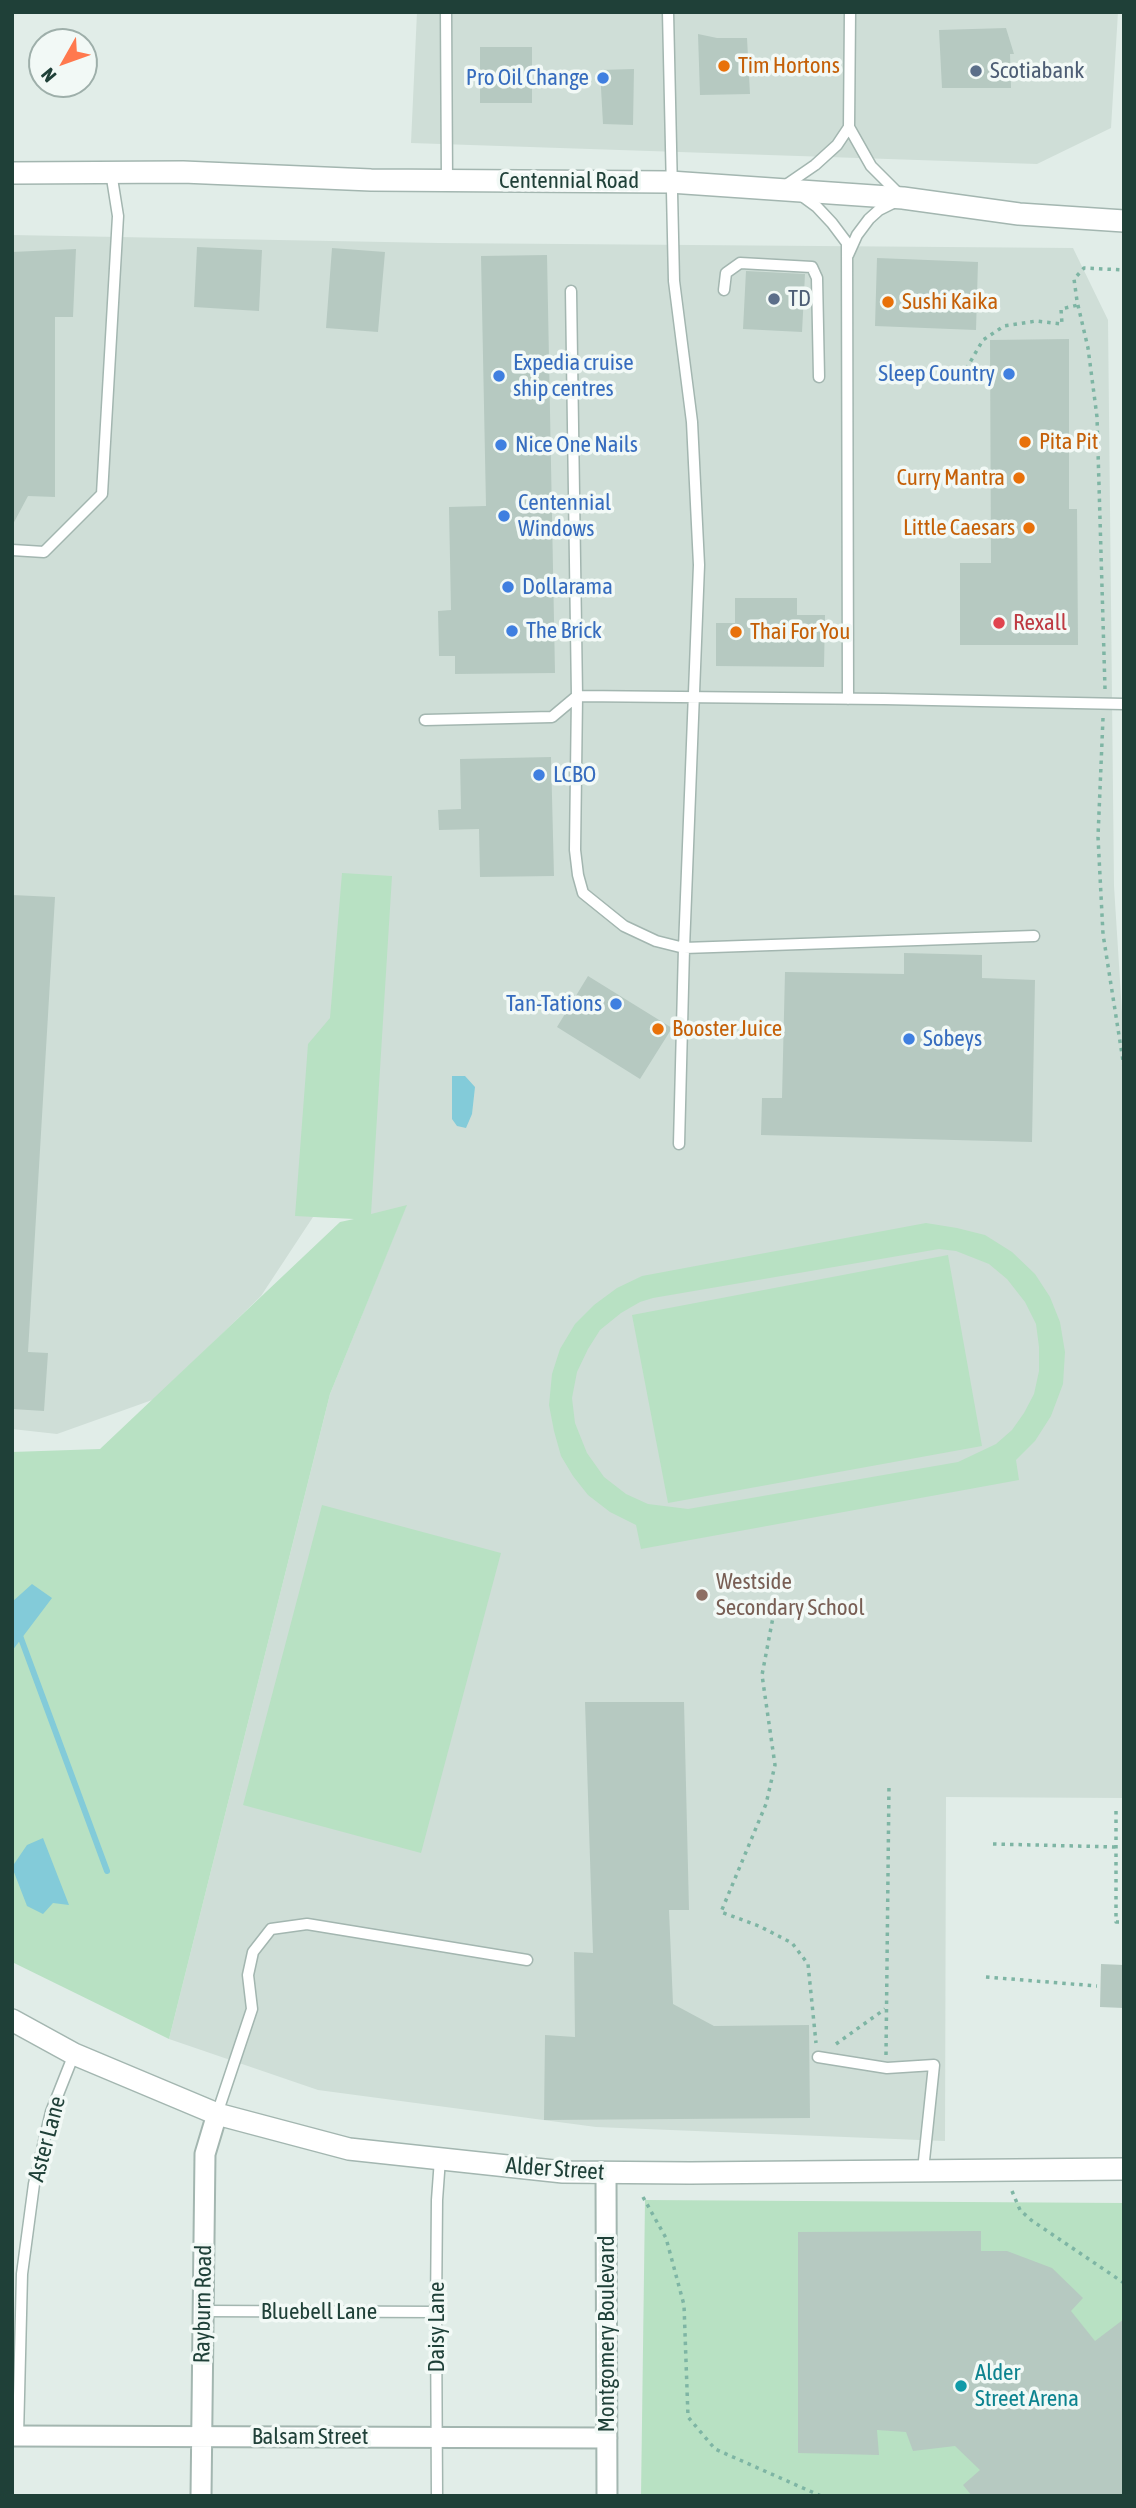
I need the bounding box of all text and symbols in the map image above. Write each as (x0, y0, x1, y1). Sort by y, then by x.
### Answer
north arrow (28, 28, 98, 98)
place label: Tim Hortons (738, 52, 840, 80)
place label: Scotiabank (990, 57, 1084, 85)
marker: Tim Hortons (716, 58, 732, 74)
marker: Scotiabank (968, 63, 984, 79)
text: N (36, 64, 60, 87)
place label: Pro Oil Change (466, 64, 589, 92)
marker: Pro Oil Change (595, 70, 611, 86)
street label: Centennial Road (499, 167, 639, 195)
place label: TD (788, 285, 811, 313)
place label: Sushi Kaika (902, 288, 998, 316)
marker: TD (766, 291, 782, 307)
marker: Sushi Kaika (880, 294, 896, 310)
place label: Expedia cruise ship centres (513, 349, 634, 403)
place label: Sleep Country (878, 360, 995, 388)
marker: Sleep Country (1001, 366, 1017, 382)
marker: Expedia cruise ship centres (491, 368, 507, 384)
place label: Pita Pit (1039, 428, 1098, 456)
place label: Nice One Nails (515, 431, 638, 459)
marker: Pita Pit (1017, 434, 1033, 450)
marker: Nice One Nails (493, 437, 509, 453)
place label: Curry Mantra (896, 464, 1005, 492)
marker: Curry Mantra (1011, 470, 1027, 486)
place label: Centennial Windows (518, 489, 611, 543)
marker: Centennial Windows (496, 508, 512, 524)
place label: Little Caesars (903, 514, 1015, 542)
marker: Little Caesars (1021, 520, 1037, 536)
place label: Dollarama (522, 573, 613, 601)
marker: Dollarama (500, 579, 516, 595)
place label: Rexall (1013, 609, 1067, 637)
marker: Rexall (991, 615, 1007, 631)
place label: The Brick (526, 617, 602, 645)
place label: Thai For You (750, 618, 850, 646)
marker: The Brick (504, 623, 520, 639)
marker: Thai For You (728, 624, 744, 640)
place label: LCBO (553, 761, 596, 789)
marker: LCBO (531, 767, 547, 783)
place label: Tan-Tations (506, 990, 602, 1018)
marker: Tan-Tations (608, 996, 624, 1012)
place label: Booster Juice (672, 1015, 782, 1043)
marker: Booster Juice (650, 1021, 666, 1037)
place label: Sobeys (923, 1025, 982, 1053)
marker: Sobeys (901, 1031, 917, 1047)
place label: Westside Secondary School (716, 1568, 865, 1622)
marker: Westside Secondary School (694, 1587, 710, 1603)
street label: Aster Lane (22, 2093, 72, 2185)
street label: Alder Street (505, 2152, 605, 2186)
street label: Montgomery Boulevard (593, 2235, 621, 2433)
street label: Rayburn Road (188, 2244, 218, 2364)
street label: Daisy Lane (423, 2282, 451, 2372)
street label: Bluebell Lane (261, 2298, 377, 2326)
place label: Alder Street Arena (975, 2359, 1079, 2413)
marker: Alder Street Arena (953, 2378, 969, 2394)
street label: Balsam Street (252, 2423, 368, 2451)

